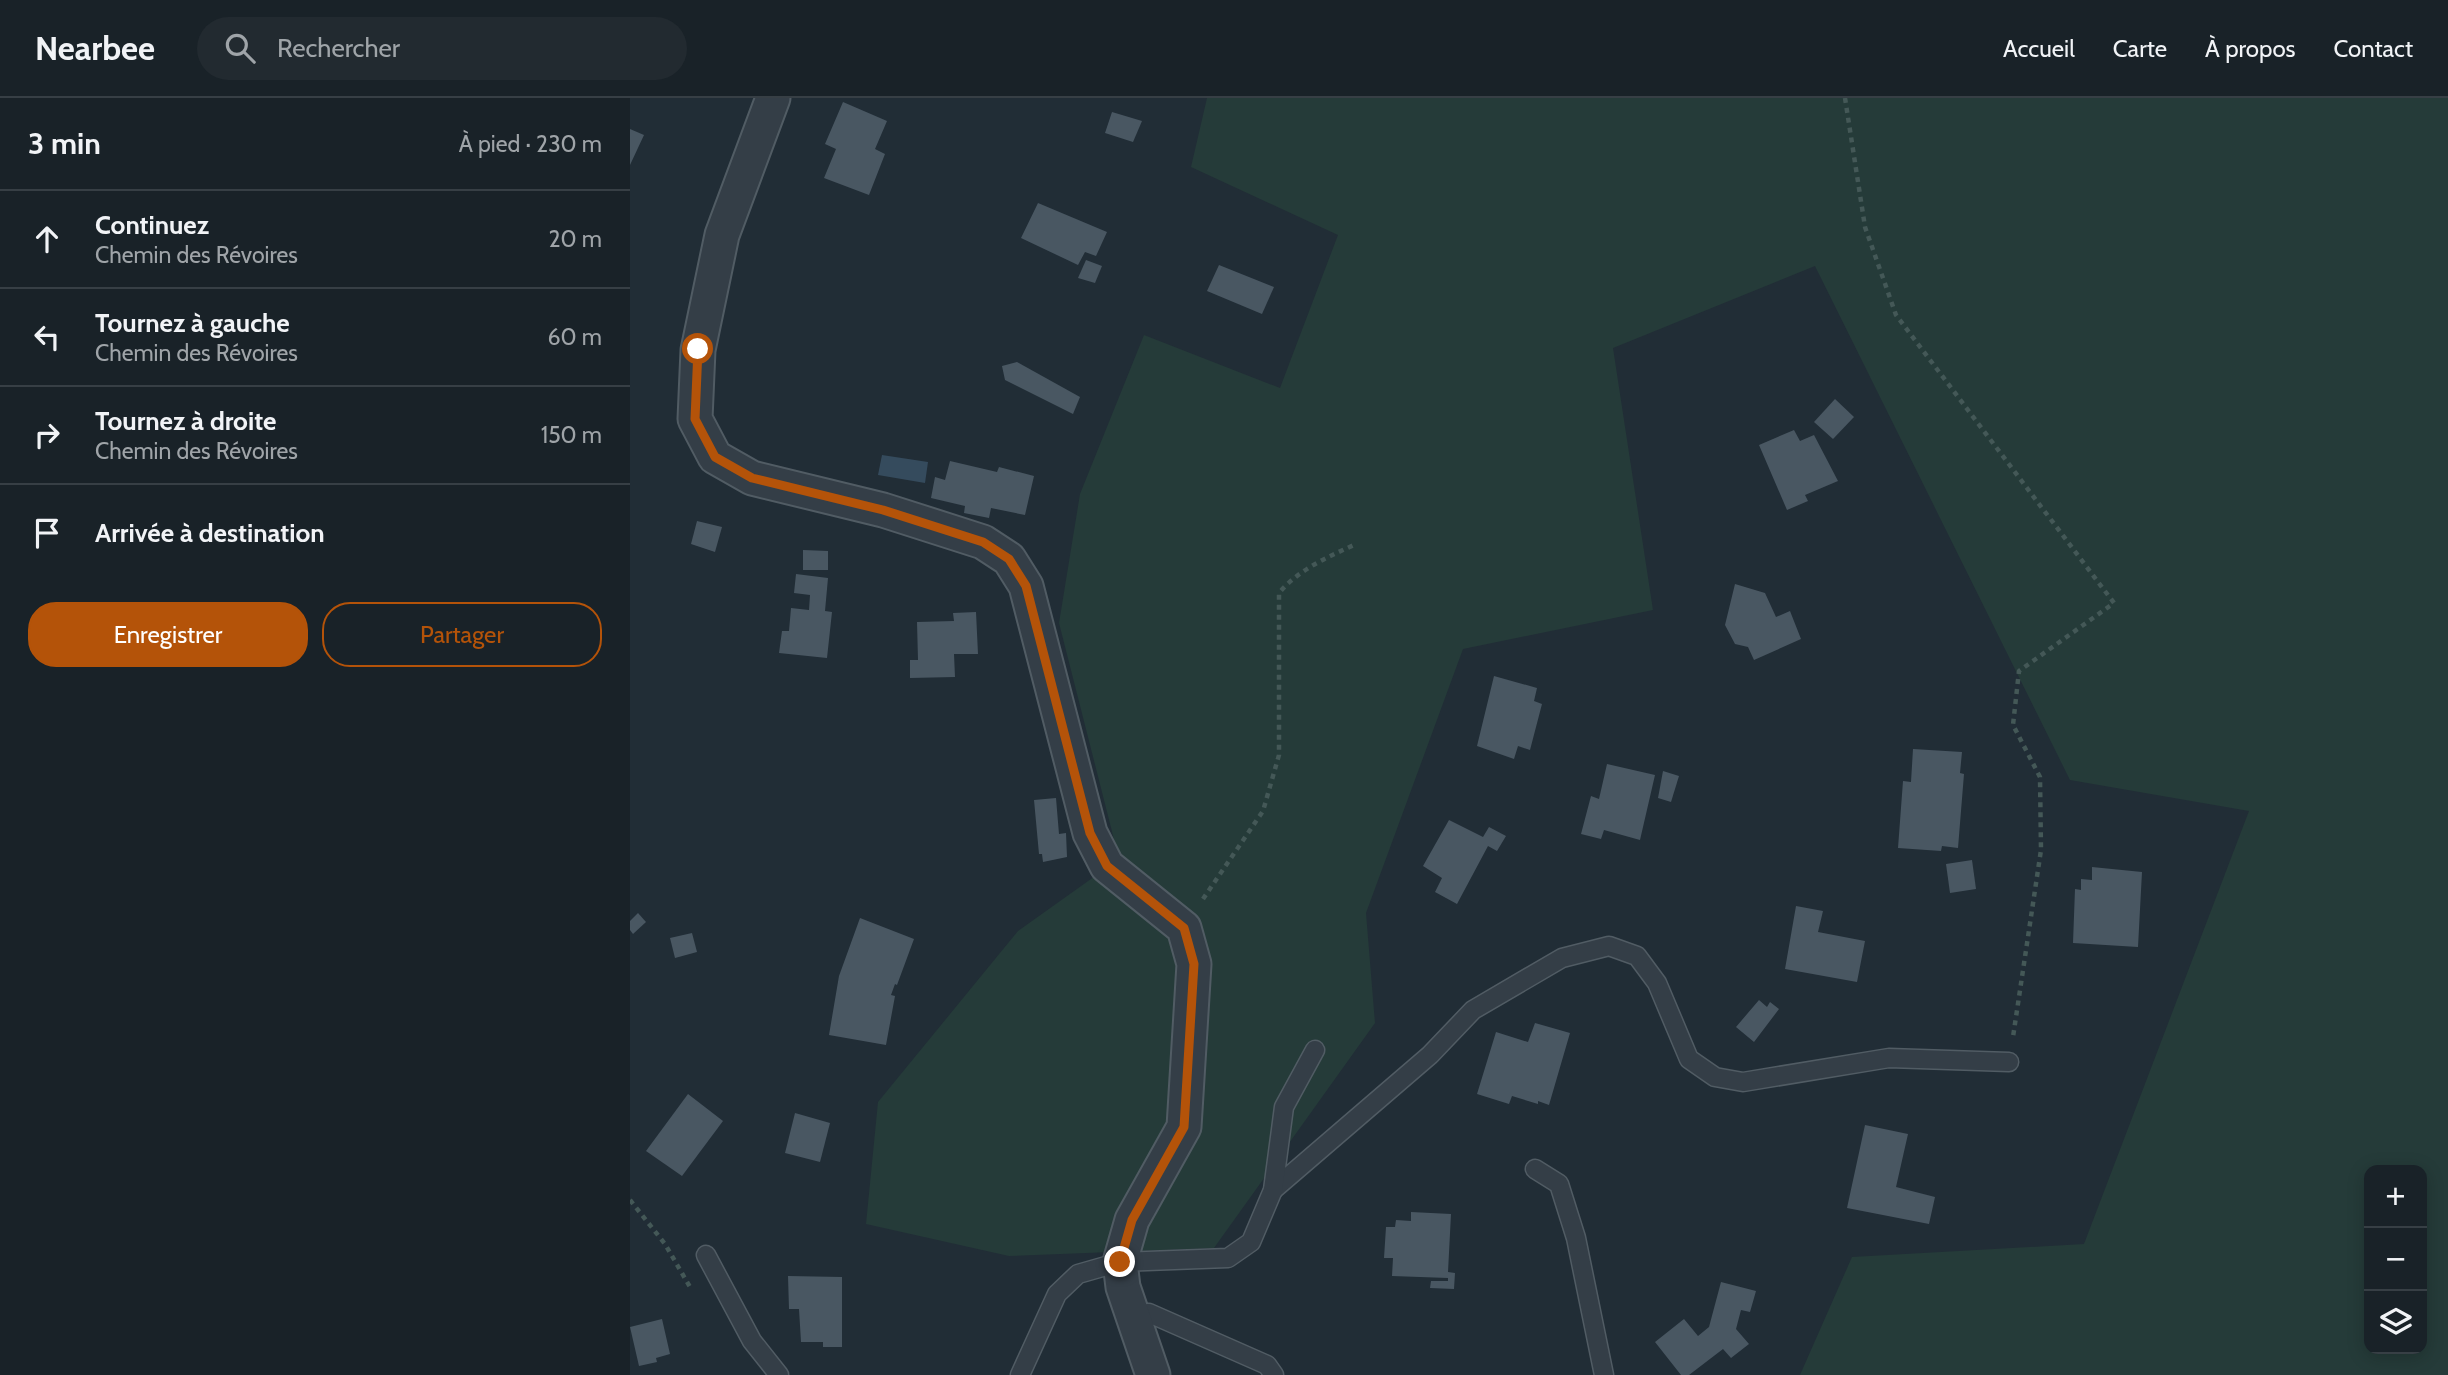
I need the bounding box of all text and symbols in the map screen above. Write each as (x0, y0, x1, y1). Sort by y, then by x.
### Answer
search box (197, 17, 687, 80)
text: Nearbee (35, 28, 155, 68)
icon: search (221, 29, 259, 67)
text: Rechercher (277, 32, 400, 64)
text: Accueil (2003, 34, 2075, 63)
text: Carte (2113, 34, 2167, 63)
text: À propos (2205, 34, 2296, 63)
text: Contact (2334, 34, 2413, 63)
text: 3 min (28, 125, 101, 162)
text: À pied · 230 m (459, 130, 602, 158)
text: Continuez (95, 209, 209, 241)
icon: ahead (28, 220, 66, 258)
text: 20 m (549, 225, 602, 253)
text: Chemin des Révoires (95, 241, 298, 269)
text: Tournez à gauche (95, 307, 290, 339)
icon: left (28, 318, 66, 356)
text: 60 m (548, 323, 602, 351)
route start (682, 333, 713, 364)
text: Chemin des Révoires (95, 339, 298, 367)
text: Tournez à droite (95, 405, 277, 437)
icon: right (28, 416, 66, 454)
text: 150 m (541, 421, 602, 449)
text: Chemin des Révoires (95, 437, 298, 465)
icon: arrive (28, 514, 66, 552)
text: Arrivée à destination (95, 517, 325, 549)
button: Enregistrer (28, 602, 308, 667)
button: Partager (322, 602, 602, 667)
map controls (2364, 1165, 2427, 1354)
button: + (2364, 1165, 2427, 1228)
button: − (2364, 1228, 2427, 1291)
route end (1104, 1246, 1135, 1277)
button: layers (2364, 1291, 2427, 1354)

